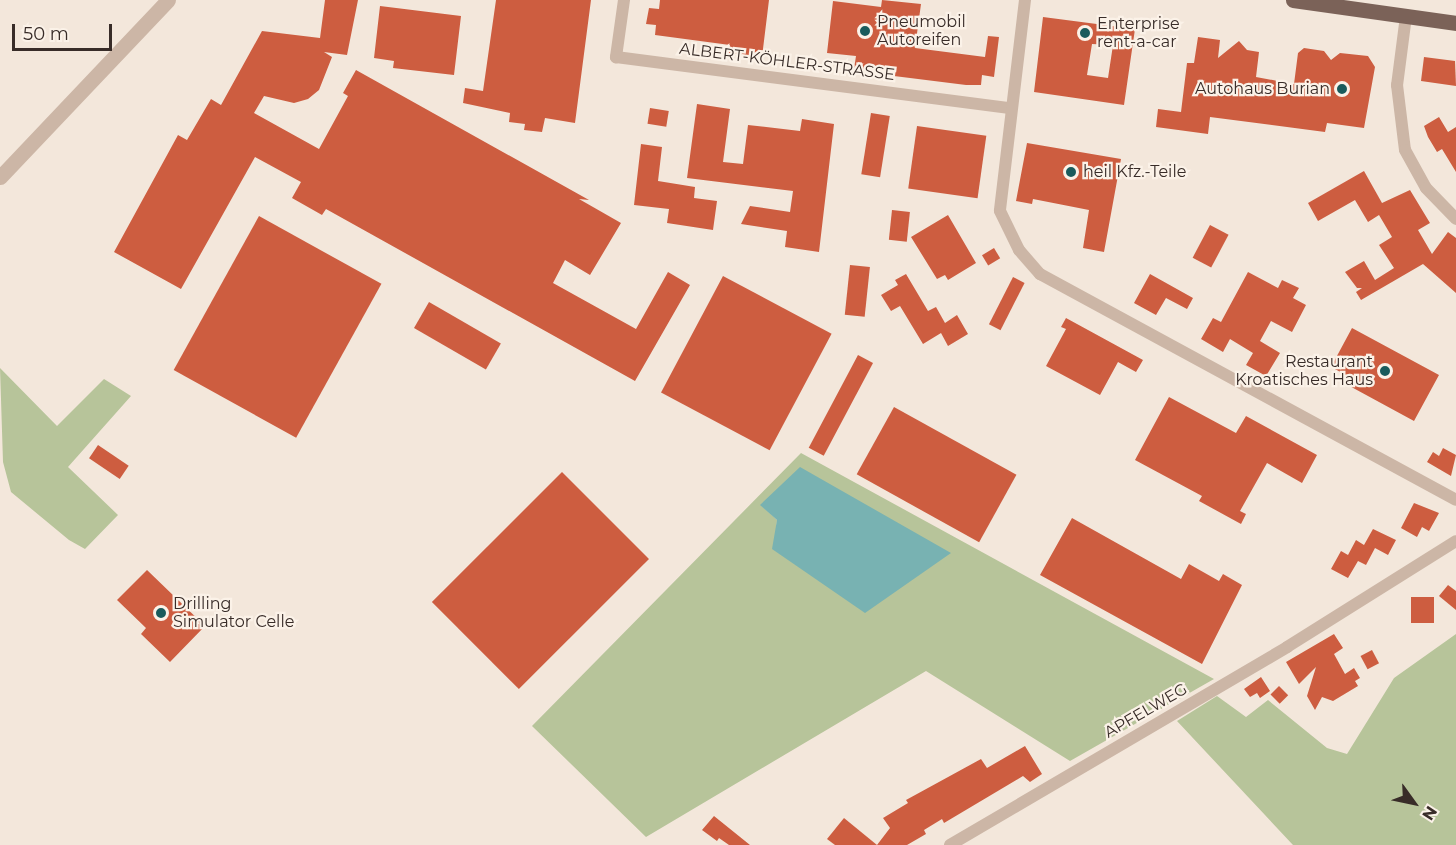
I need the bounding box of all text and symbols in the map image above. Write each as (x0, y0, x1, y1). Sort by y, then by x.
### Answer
scale bar (15, 12, 116, 50)
place label: Pneumobil Autoreifen (877, 12, 966, 50)
place label: Enterprise rent-a-car (1097, 14, 1180, 52)
text: 50 m (23, 23, 69, 45)
marker: Pneumobil Autoreifen (858, 24, 872, 38)
marker: Enterprise rent-a-car (1078, 26, 1092, 40)
street label: ALBERT-KÖHLER-STRASSE (678, 39, 896, 85)
place label: Autohaus Burian (1195, 79, 1330, 99)
marker: Autohaus Burian (1335, 82, 1349, 96)
place label: heil Kfz.-Teile (1083, 162, 1186, 182)
marker: heil Kfz.-Teile (1064, 165, 1078, 179)
place label: Restaurant Kroatisches Haus (1235, 352, 1373, 390)
marker: Restaurant Kroatisches Haus (1378, 364, 1392, 378)
place label: Drilling Simulator Celle (173, 594, 294, 632)
marker: Drilling Simulator Celle (154, 606, 168, 620)
street label: APFELWEG (1101, 679, 1191, 743)
north arrow (1384, 773, 1444, 833)
text: N (1418, 802, 1441, 824)

